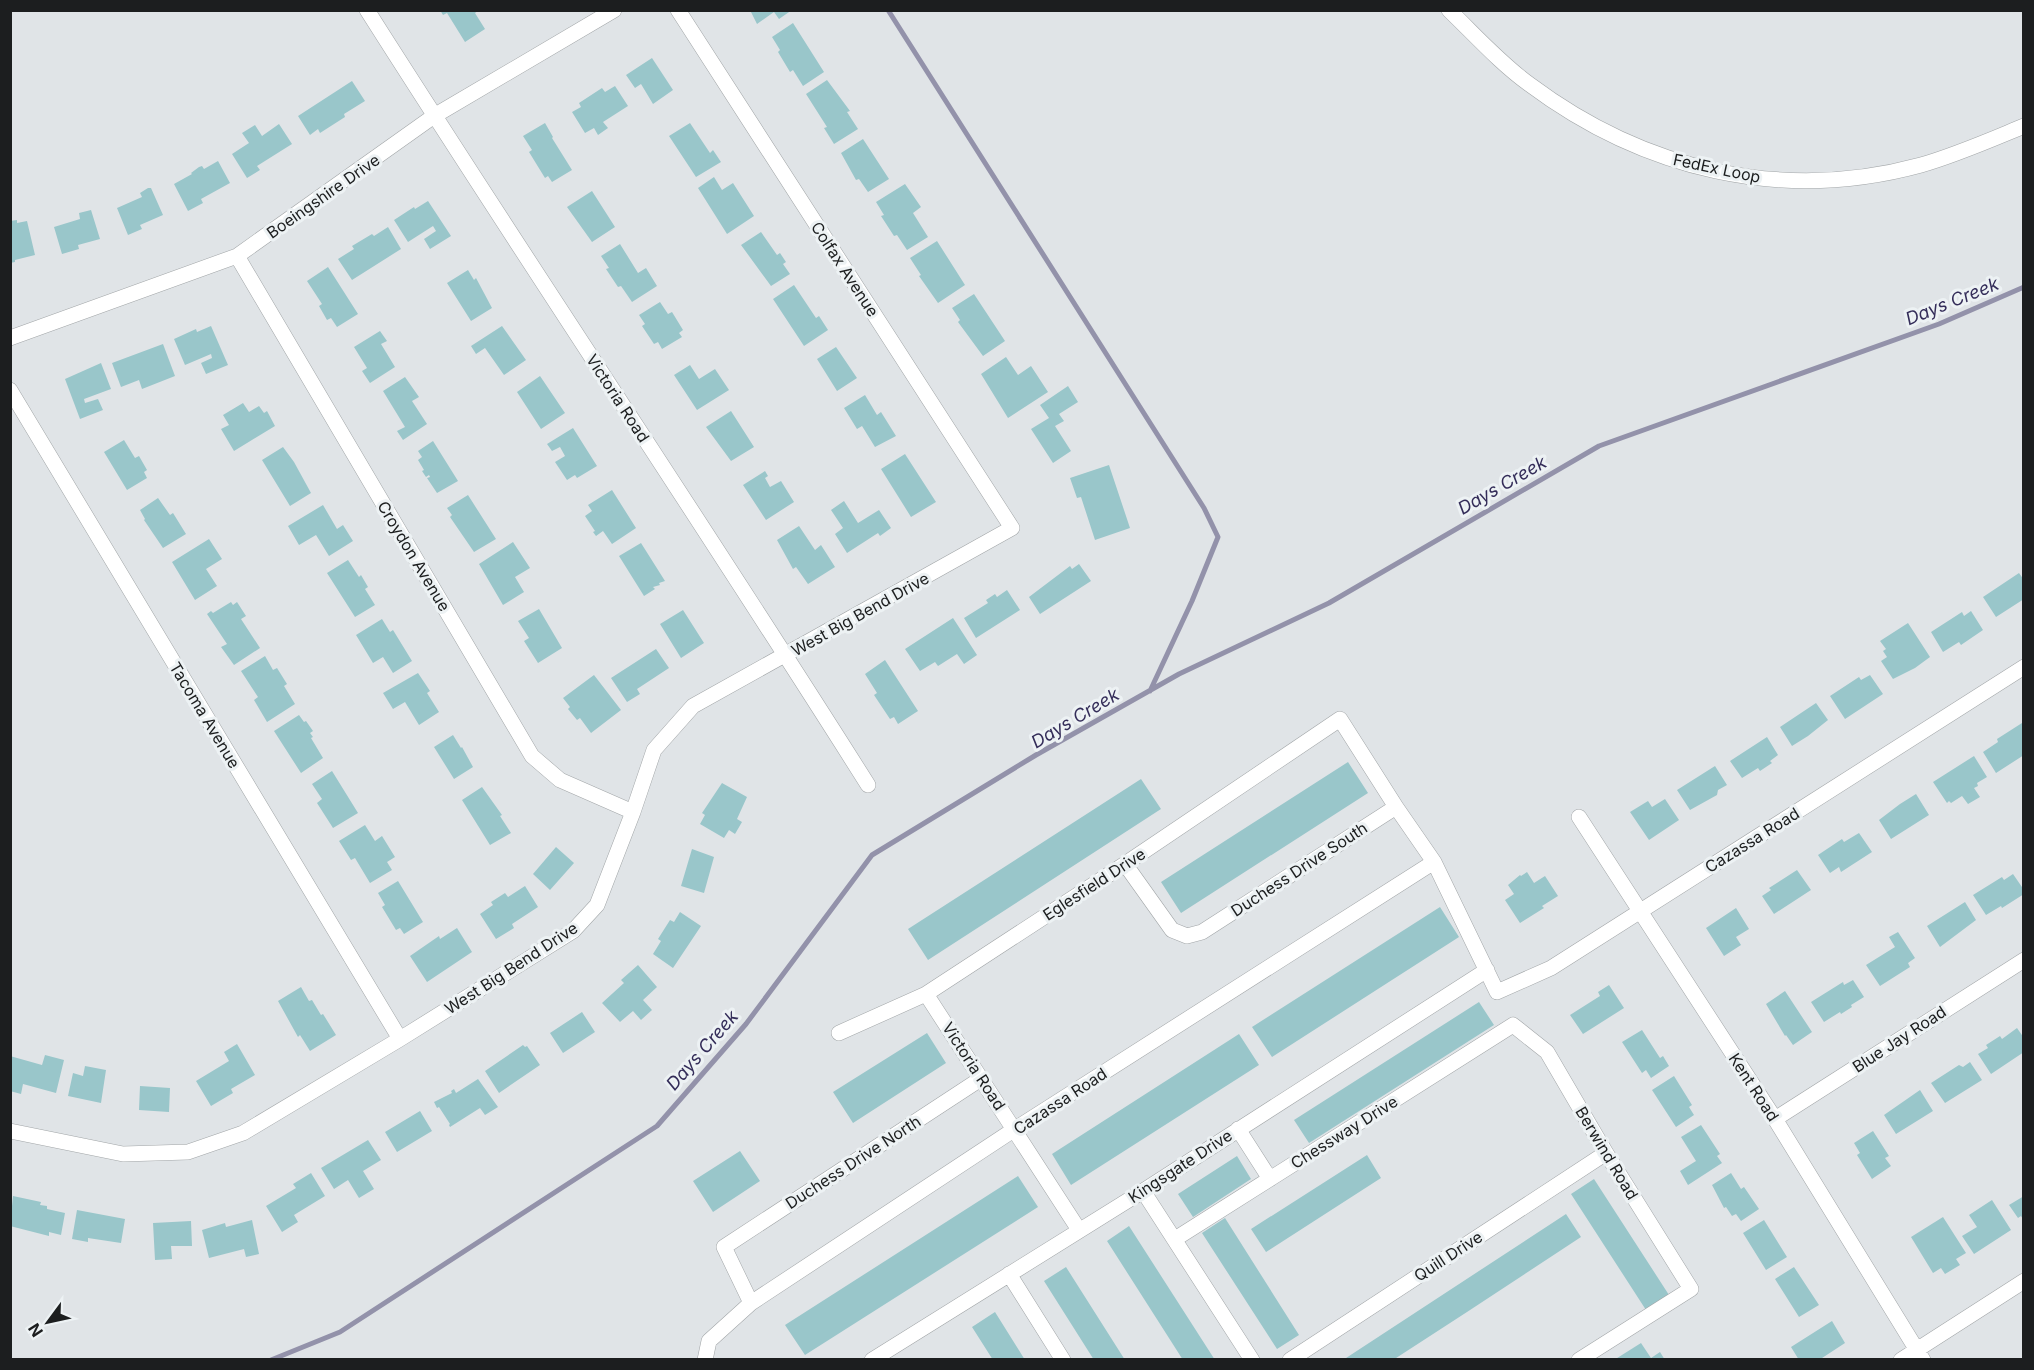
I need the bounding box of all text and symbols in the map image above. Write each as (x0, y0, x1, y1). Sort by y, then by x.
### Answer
street label: Boeingshire Drive (263, 149, 383, 243)
street label: FedEx Loop (1671, 149, 1763, 187)
street label: Colfax Avenue (807, 218, 883, 320)
water label: Days Creek (1902, 272, 2003, 329)
street label: Victoria Road (582, 350, 654, 446)
water label: Days Creek (1454, 451, 1551, 519)
street label: Croydon Avenue (373, 497, 455, 615)
street label: West Big Bend Drive (788, 568, 932, 660)
street label: Tacoma Avenue (165, 658, 245, 772)
water label: Days Creek (1027, 683, 1124, 752)
street label: Cazassa Road (1701, 803, 1803, 877)
street label: Duchess Drive South (1227, 817, 1371, 921)
street label: Eglesfield Drive (1039, 843, 1149, 925)
street label: West Big Bend Drive (441, 918, 581, 1018)
street label: Blue Jay Road (1848, 1001, 1950, 1077)
water label: Days Creek (662, 1005, 743, 1094)
street label: Victoria Road (938, 1018, 1010, 1114)
street label: Kent Road (1725, 1049, 1783, 1125)
street label: Cazassa Road (1009, 1063, 1111, 1139)
street label: Chessway Drive (1287, 1091, 1401, 1173)
street label: Berwind Road (1571, 1103, 1643, 1203)
street label: Duchess Drive North (782, 1111, 924, 1213)
street label: Kingsgate Drive (1124, 1125, 1236, 1207)
street label: Quill Drive (1410, 1227, 1486, 1285)
north arrow (18, 1292, 78, 1352)
text: N (24, 1320, 47, 1341)

